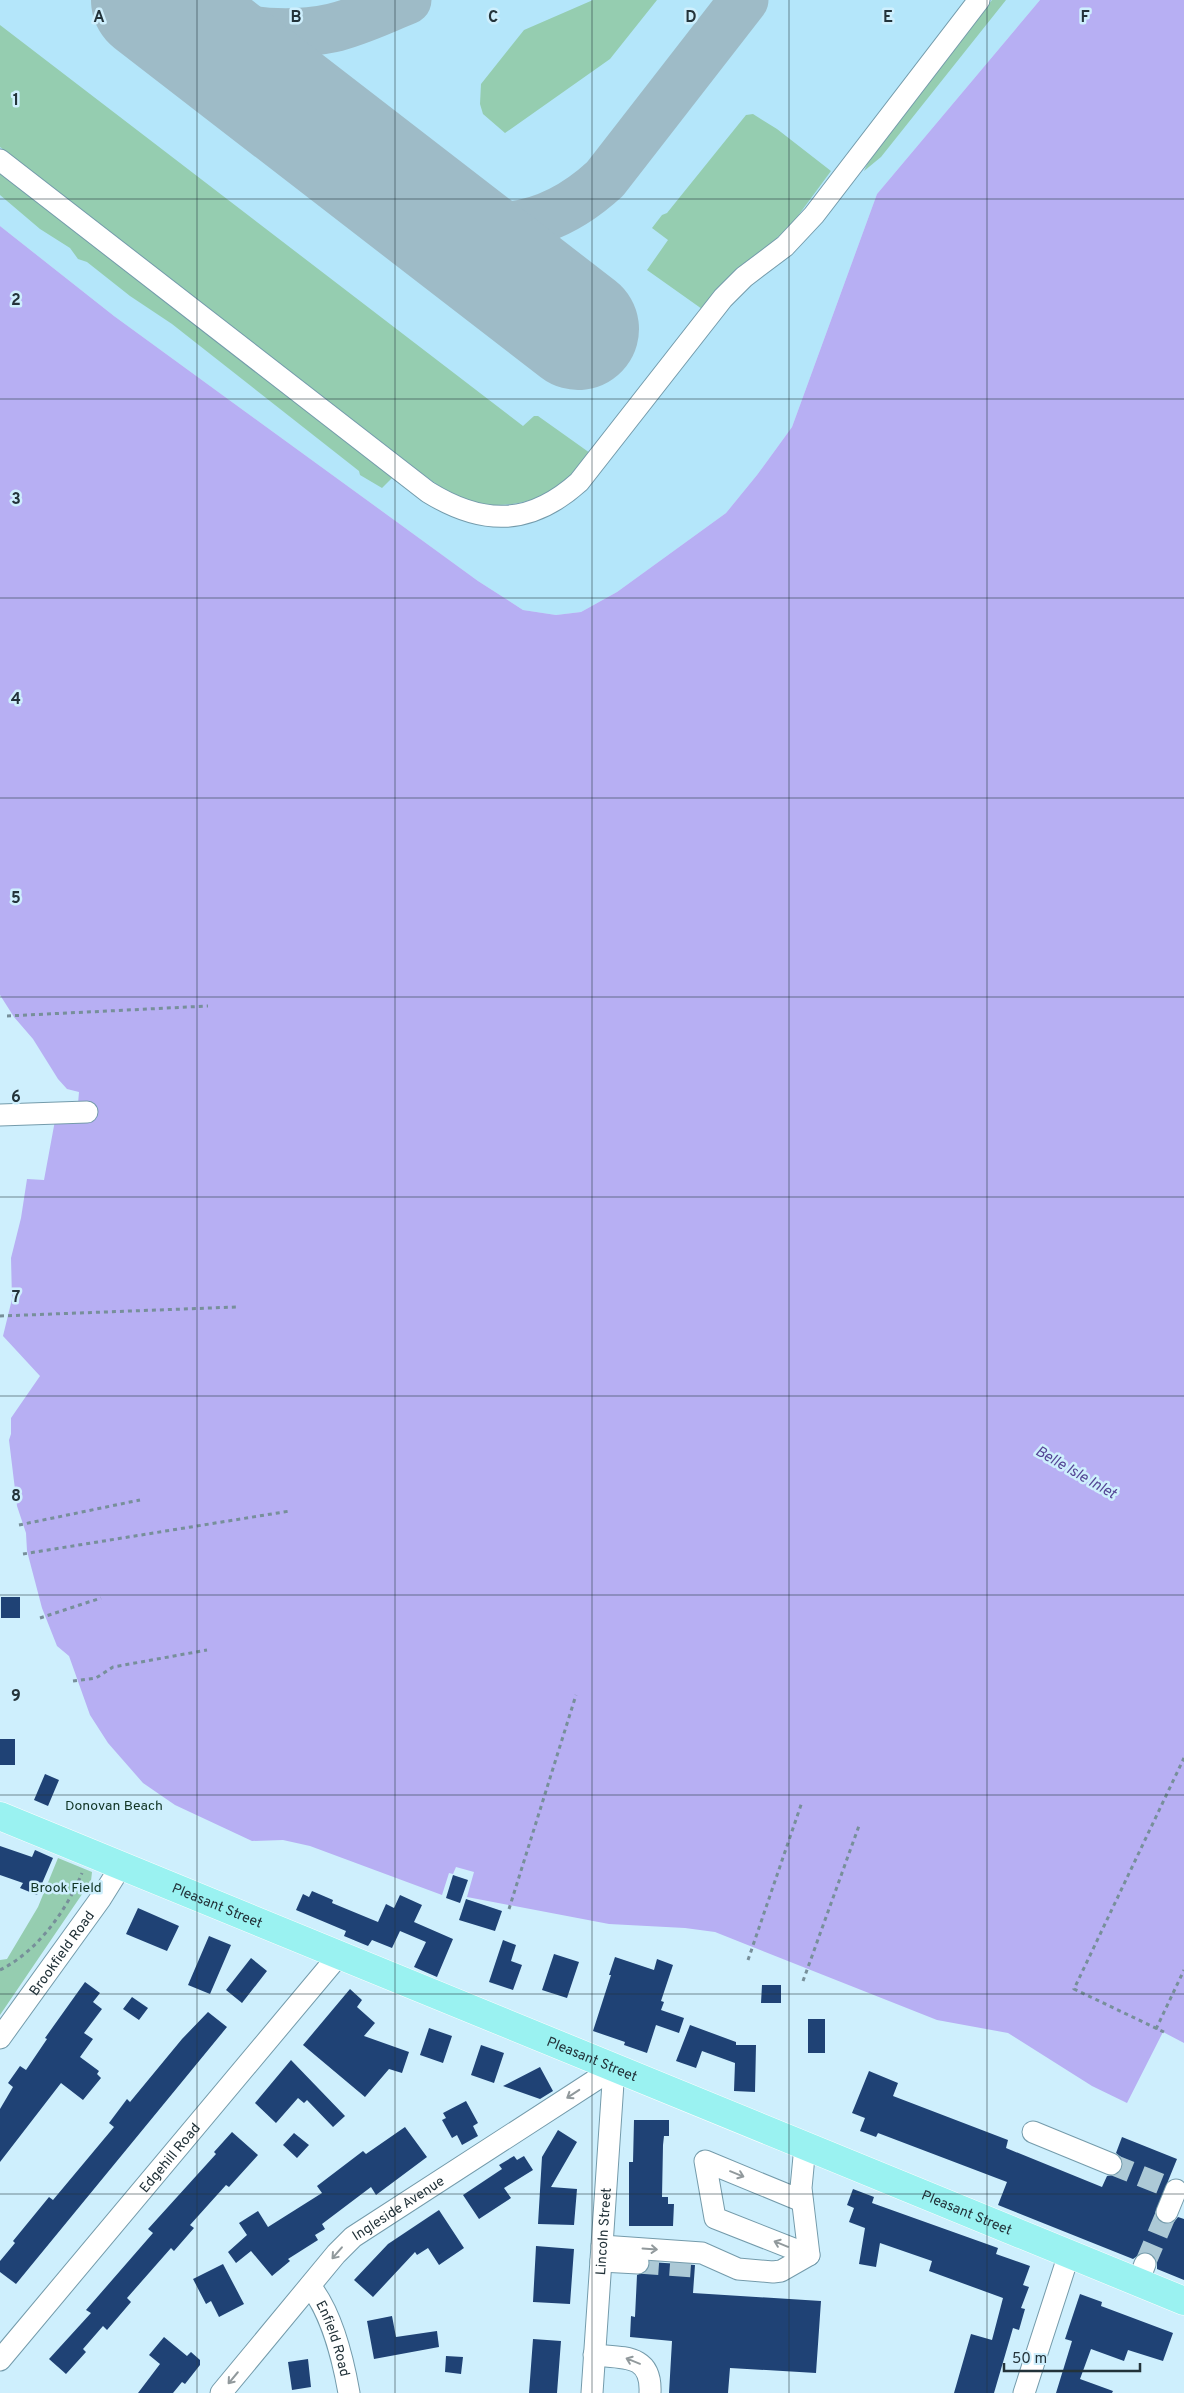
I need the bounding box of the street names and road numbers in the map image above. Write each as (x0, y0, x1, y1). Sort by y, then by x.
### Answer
street label: Pleasant Street (169, 1880, 265, 1933)
street label: Brookfield Road (26, 1908, 99, 1999)
street label: Pleasant Street (544, 2034, 639, 2086)
street label: Edgehill Road (137, 2120, 205, 2197)
street label: Ingleside Avenue (350, 2173, 448, 2245)
street label: Lincoln Street (593, 2187, 616, 2276)
street label: Pleasant Street (919, 2187, 1014, 2240)
street label: Enfield Road (311, 2298, 353, 2378)

